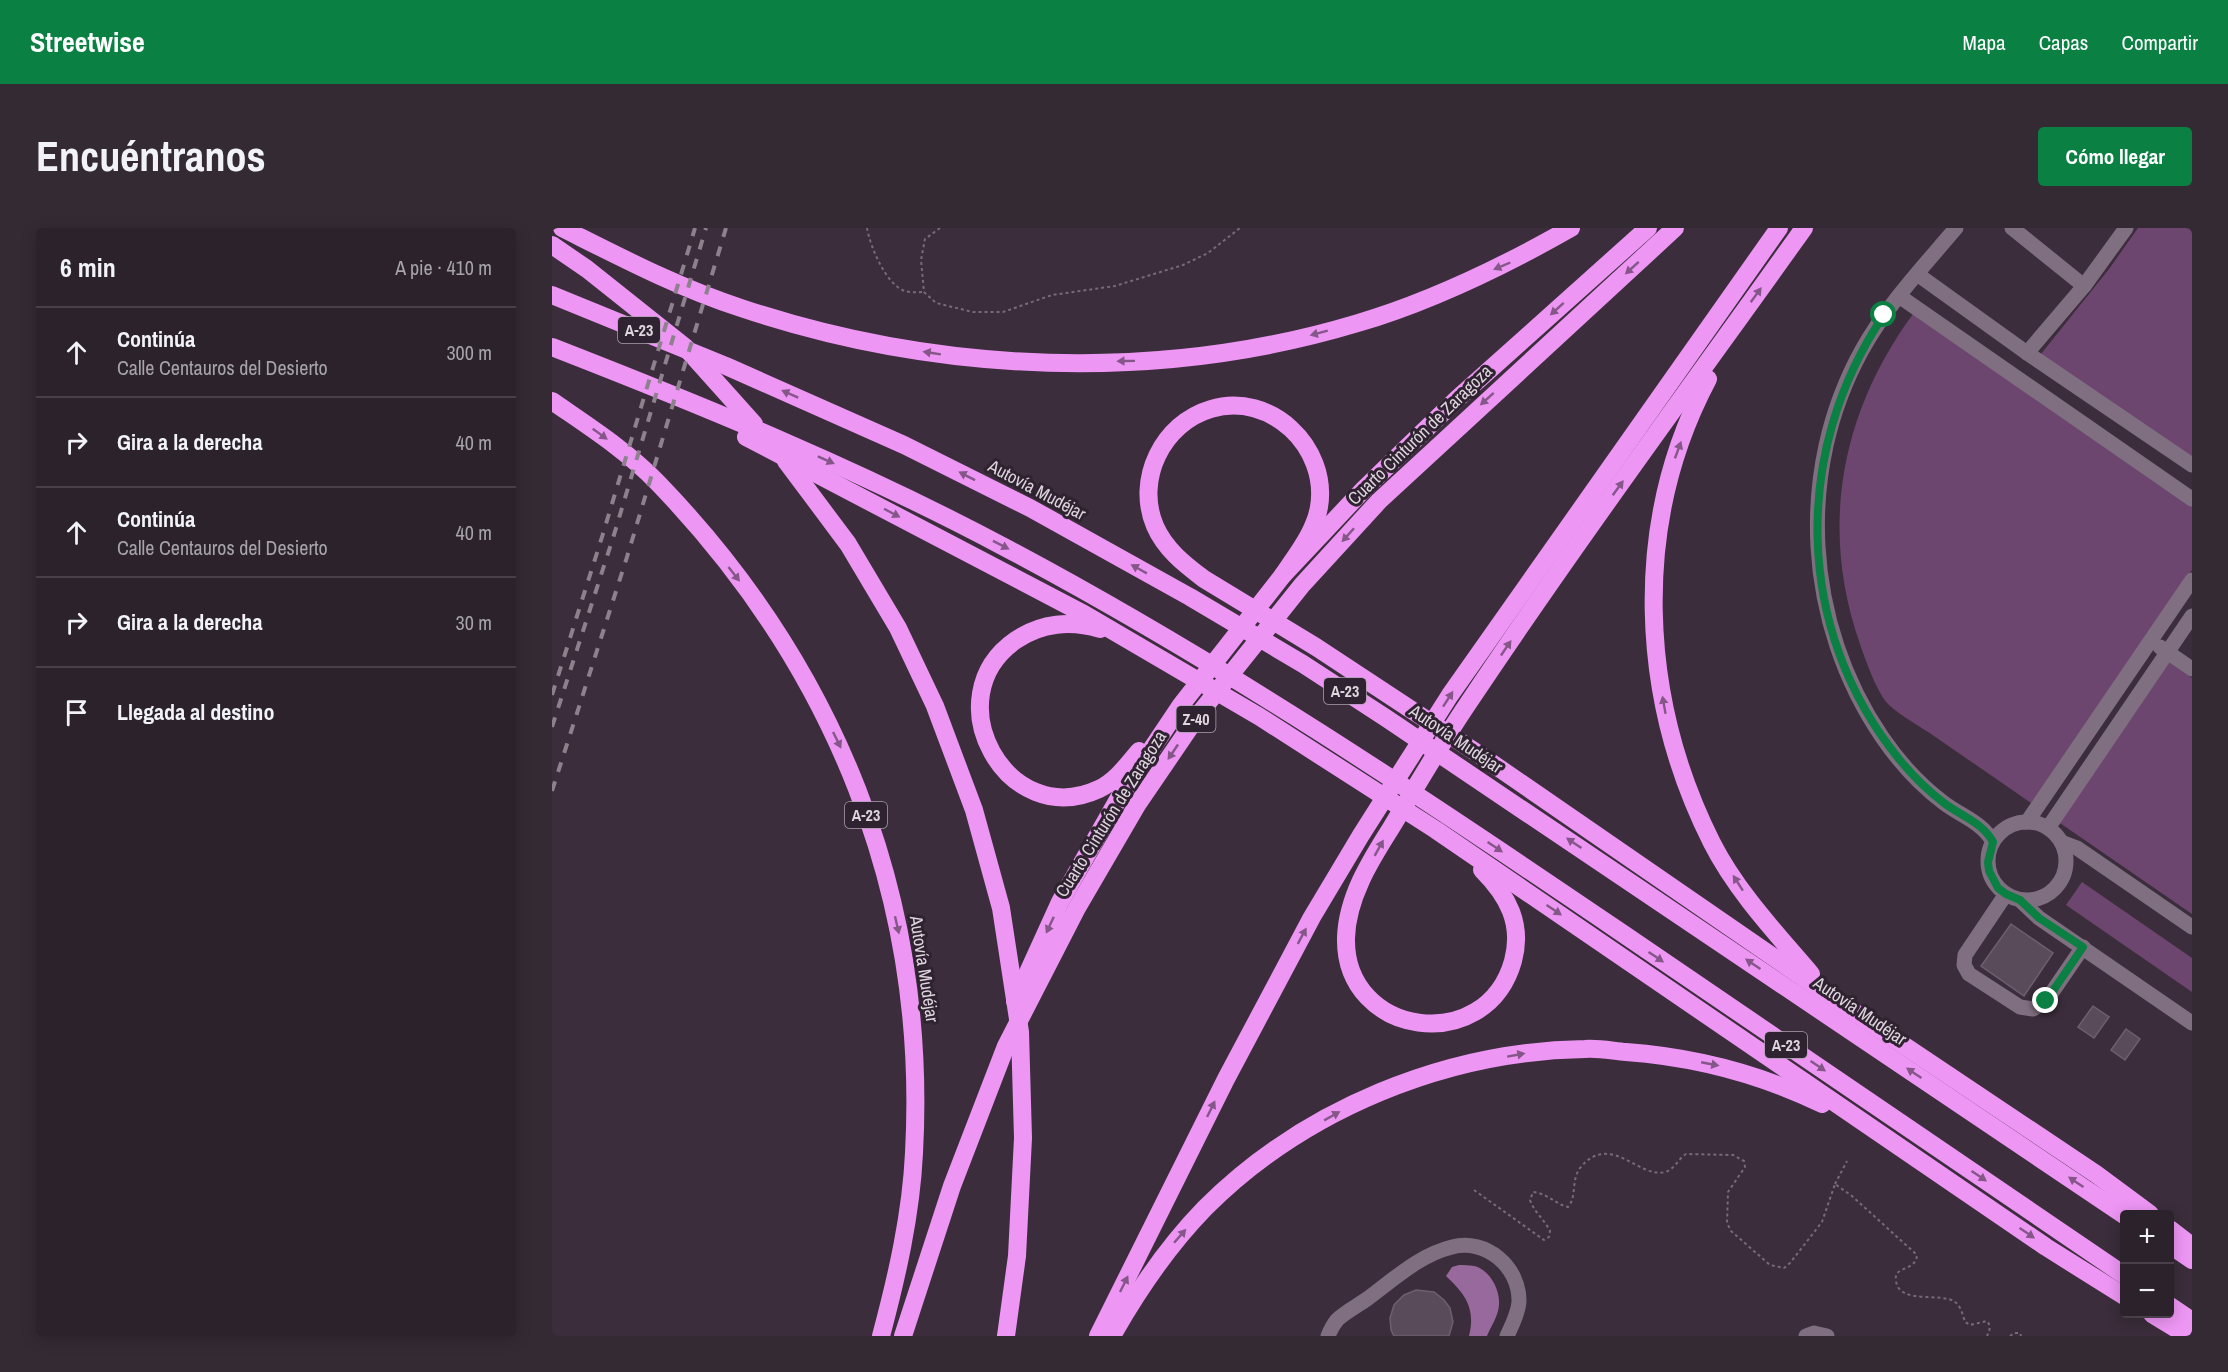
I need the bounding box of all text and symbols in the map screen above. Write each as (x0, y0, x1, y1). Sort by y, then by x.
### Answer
text: Streetwise (30, 23, 145, 61)
text: Mapa (1963, 28, 2006, 57)
text: Capas (2039, 28, 2088, 57)
text: Compartir (2121, 28, 2198, 57)
button: Cómo llegar (2038, 127, 2192, 186)
text: Encuéntranos (36, 128, 266, 184)
text: 6 min (60, 250, 116, 285)
text: A pie · 410 m (395, 254, 492, 281)
one-way arrow (1492, 261, 1510, 271)
one-way arrow (1625, 261, 1640, 274)
one-way arrow (1750, 288, 1762, 304)
route start (1870, 301, 1896, 327)
one-way arrow (1550, 302, 1565, 316)
road number: A-23 (618, 317, 660, 343)
text: Continúa (117, 324, 195, 354)
one-way arrow (1310, 329, 1328, 339)
icon: ahead (60, 336, 93, 369)
text: 300 m (446, 339, 492, 366)
one-way arrow (922, 348, 941, 357)
text: Calle Centauros del Desierto (117, 354, 328, 381)
one-way arrow (1117, 357, 1136, 366)
street label: Cuarto Cinturón de Zaragoza (1342, 359, 1497, 510)
one-way arrow (781, 389, 799, 399)
one-way arrow (1480, 392, 1495, 406)
icon: right (60, 426, 93, 459)
text: Gira a la derecha (117, 427, 262, 457)
one-way arrow (591, 428, 607, 440)
text: 40 m (456, 429, 492, 456)
one-way arrow (1673, 441, 1683, 459)
street label: Autovía Mudéjar (983, 453, 1091, 526)
one-way arrow (817, 455, 835, 465)
one-way arrow (958, 472, 976, 482)
one-way arrow (1612, 481, 1624, 497)
text: Continúa (117, 504, 195, 534)
one-way arrow (884, 508, 901, 518)
icon: ahead (60, 516, 93, 549)
text: 40 m (456, 519, 492, 546)
one-way arrow (1342, 527, 1355, 542)
text: Calle Centauros del Desierto (117, 534, 328, 561)
one-way arrow (993, 540, 1010, 550)
one-way arrow (1131, 563, 1147, 574)
one-way arrow (728, 567, 740, 582)
icon: right (60, 606, 93, 639)
text: Gira a la derecha (117, 607, 262, 637)
text: 30 m (456, 609, 492, 636)
one-way arrow (1500, 640, 1512, 656)
road number: A-23 (1324, 678, 1366, 704)
one-way arrow (1442, 690, 1453, 707)
one-way arrow (1659, 695, 1668, 714)
icon: arrive (60, 696, 93, 729)
text: Llegada al destino (117, 697, 274, 727)
street label: Autovía Mudéjar (1404, 698, 1508, 779)
road number: Z-40 (1176, 706, 1216, 732)
street label: Cuarto Cinturón de Zaragoza (1049, 726, 1172, 902)
one-way arrow (832, 731, 841, 748)
one-way arrow (1168, 744, 1179, 760)
road number: A-23 (845, 802, 887, 828)
one-way arrow (1566, 837, 1582, 849)
one-way arrow (1374, 839, 1384, 856)
one-way arrow (1487, 841, 1503, 853)
one-way arrow (1732, 876, 1744, 892)
one-way arrow (1545, 905, 1562, 916)
street label: Autovía Mudéjar (904, 913, 945, 1024)
one-way arrow (893, 915, 902, 934)
one-way arrow (1044, 916, 1054, 934)
one-way arrow (1297, 928, 1307, 945)
one-way arrow (1648, 951, 1665, 962)
one-way arrow (1745, 958, 1761, 970)
street label: Autovía Mudéjar (1808, 970, 1912, 1051)
route end (2032, 987, 2058, 1013)
road number: A-23 (1765, 1032, 1807, 1058)
one-way arrow (1507, 1050, 1526, 1059)
one-way arrow (1700, 1060, 1719, 1069)
one-way arrow (1809, 1060, 1825, 1072)
one-way arrow (1907, 1067, 1923, 1079)
one-way arrow (1206, 1100, 1216, 1117)
one-way arrow (1324, 1110, 1340, 1121)
one-way arrow (1971, 1170, 1987, 1181)
one-way arrow (2068, 1177, 2084, 1188)
map controls (2120, 1210, 2174, 1318)
button: + (2120, 1210, 2174, 1264)
one-way arrow (2019, 1227, 2035, 1238)
one-way arrow (1174, 1228, 1187, 1244)
button: − (2120, 1264, 2174, 1318)
one-way arrow (1119, 1275, 1129, 1292)

